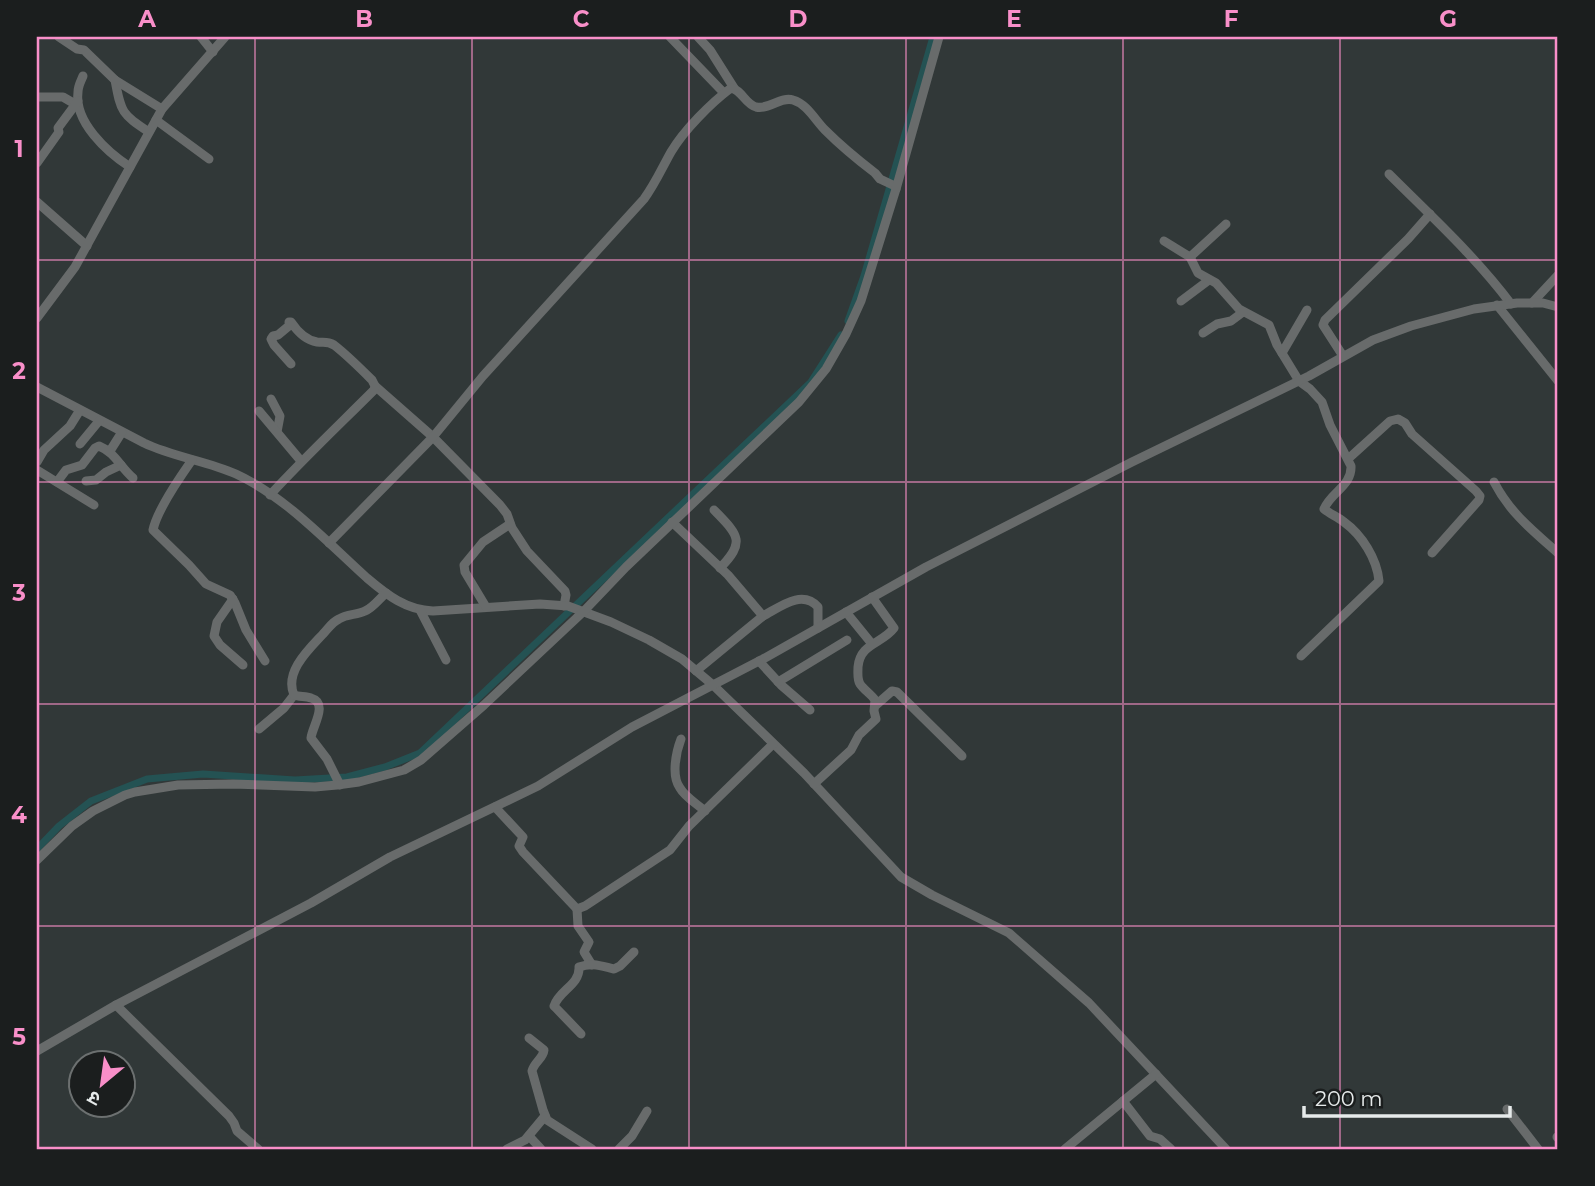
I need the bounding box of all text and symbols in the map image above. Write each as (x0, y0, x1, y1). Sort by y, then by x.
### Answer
text: A (137, 5, 156, 33)
text: B (355, 5, 373, 33)
text: C (573, 5, 590, 33)
text: D (789, 5, 808, 33)
text: E (1006, 5, 1022, 33)
text: F (1224, 5, 1239, 33)
text: G (1439, 5, 1457, 33)
text: 1 (14, 135, 24, 163)
text: 2 (12, 357, 26, 385)
text: 3 (11, 579, 26, 607)
text: 4 (11, 801, 27, 829)
text: 5 (12, 1023, 26, 1051)
north arrow (66, 1050, 136, 1120)
scale bar (1304, 1074, 1511, 1118)
text: उ (83, 1085, 104, 1111)
text: 200 m (1315, 1086, 1382, 1111)

